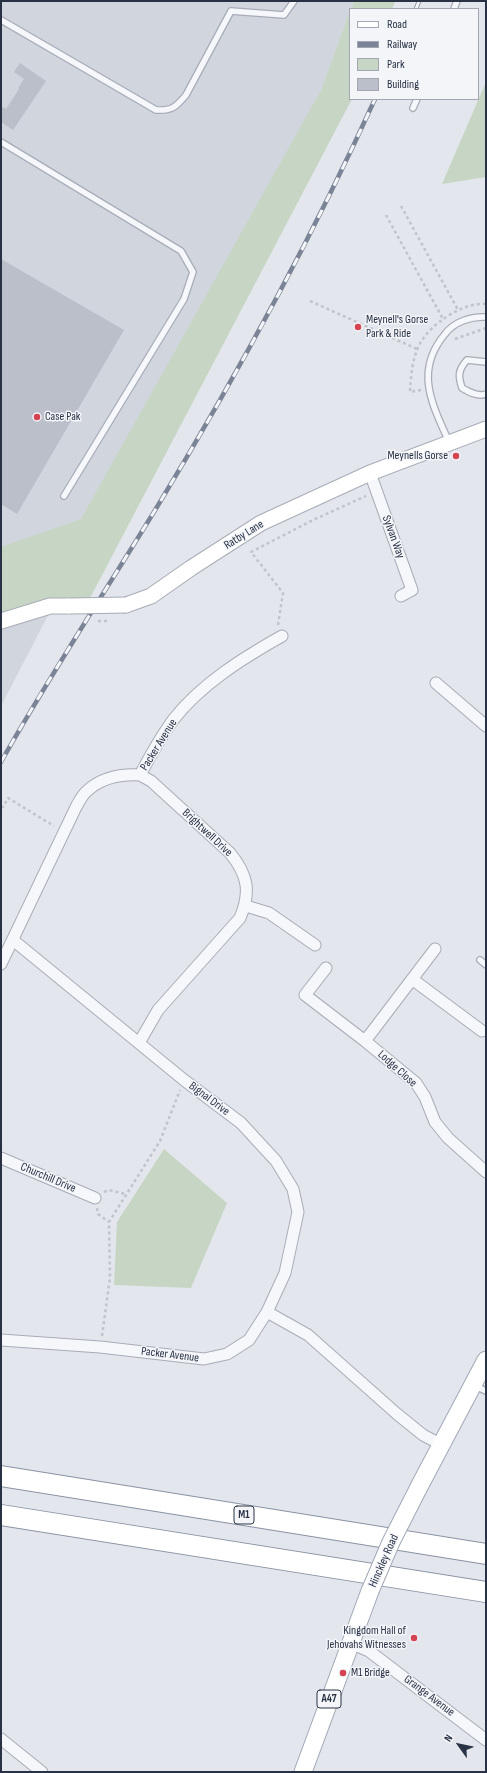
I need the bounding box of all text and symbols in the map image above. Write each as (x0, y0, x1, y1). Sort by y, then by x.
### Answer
legend (349, 8, 479, 100)
text: Road (387, 17, 407, 32)
text: Railway (387, 37, 417, 52)
text: Park (387, 57, 405, 72)
text: Building (387, 77, 419, 92)
place label: Meynell's Gorse Park & Ride (366, 313, 428, 341)
marker: Meynell's Gorse Park & Ride (353, 322, 363, 332)
place label: Case Pak (45, 410, 80, 424)
marker: Case Pak (32, 412, 42, 422)
place label: Meynells Gorse (387, 449, 448, 463)
marker: Meynells Gorse (451, 451, 461, 461)
street label: Sylvan Way (379, 514, 407, 560)
street label: Ratby Lane (221, 517, 267, 553)
street label: Packer Avenue (137, 716, 181, 774)
street label: Brightwell Drive (179, 806, 235, 860)
street label: Lodge Close (374, 1048, 420, 1090)
street label: Bignal Drive (186, 1079, 232, 1119)
street label: Churchill Drive (18, 1160, 78, 1196)
street label: Packer Avenue (140, 1344, 200, 1366)
road number: M1 (234, 1506, 254, 1524)
street label: Hinckley Road (366, 1532, 402, 1590)
place label: Kingdom Hall of Jehovahs Witnesses (327, 1624, 406, 1652)
marker: Kingdom Hall of Jehovahs Witnesses (409, 1633, 419, 1643)
place label: M1 Bridge (351, 1666, 390, 1680)
marker: M1 Bridge (338, 1668, 348, 1678)
street label: Grange Avenue (401, 1672, 457, 1720)
road number: A47 (317, 1690, 341, 1708)
north arrow (439, 1725, 479, 1765)
text: N (441, 1732, 456, 1744)

